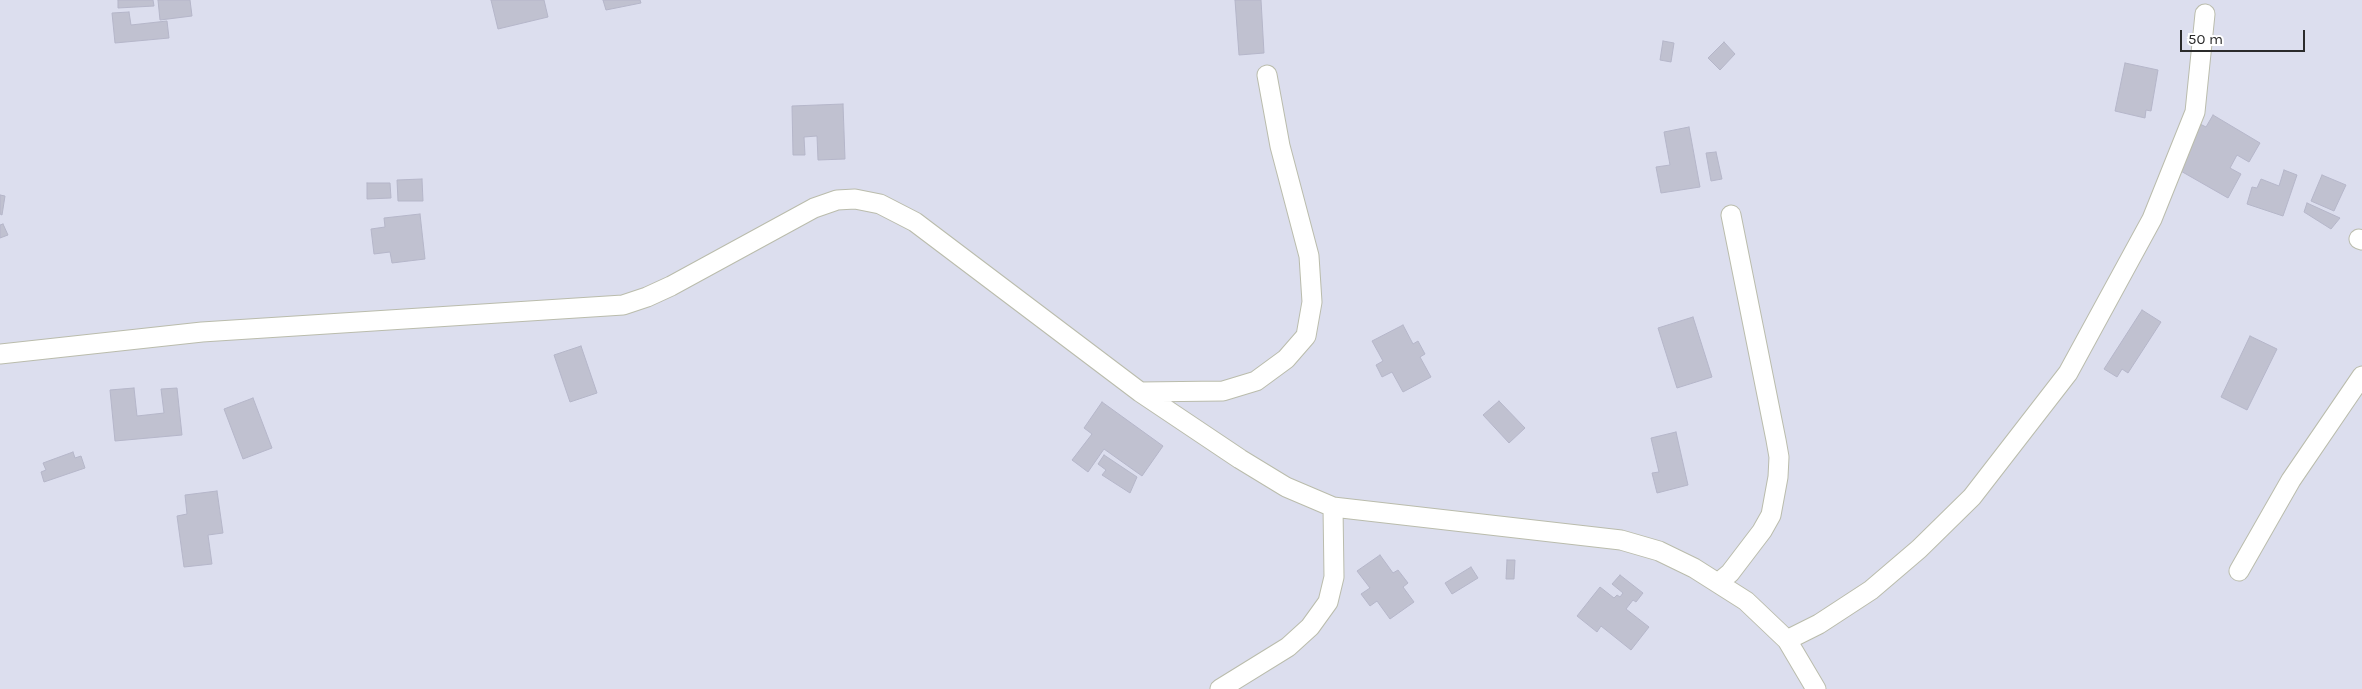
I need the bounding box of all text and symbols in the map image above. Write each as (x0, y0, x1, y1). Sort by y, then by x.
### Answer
scale bar (2182, 20, 2307, 52)
text: 50 m (2188, 30, 2223, 48)

